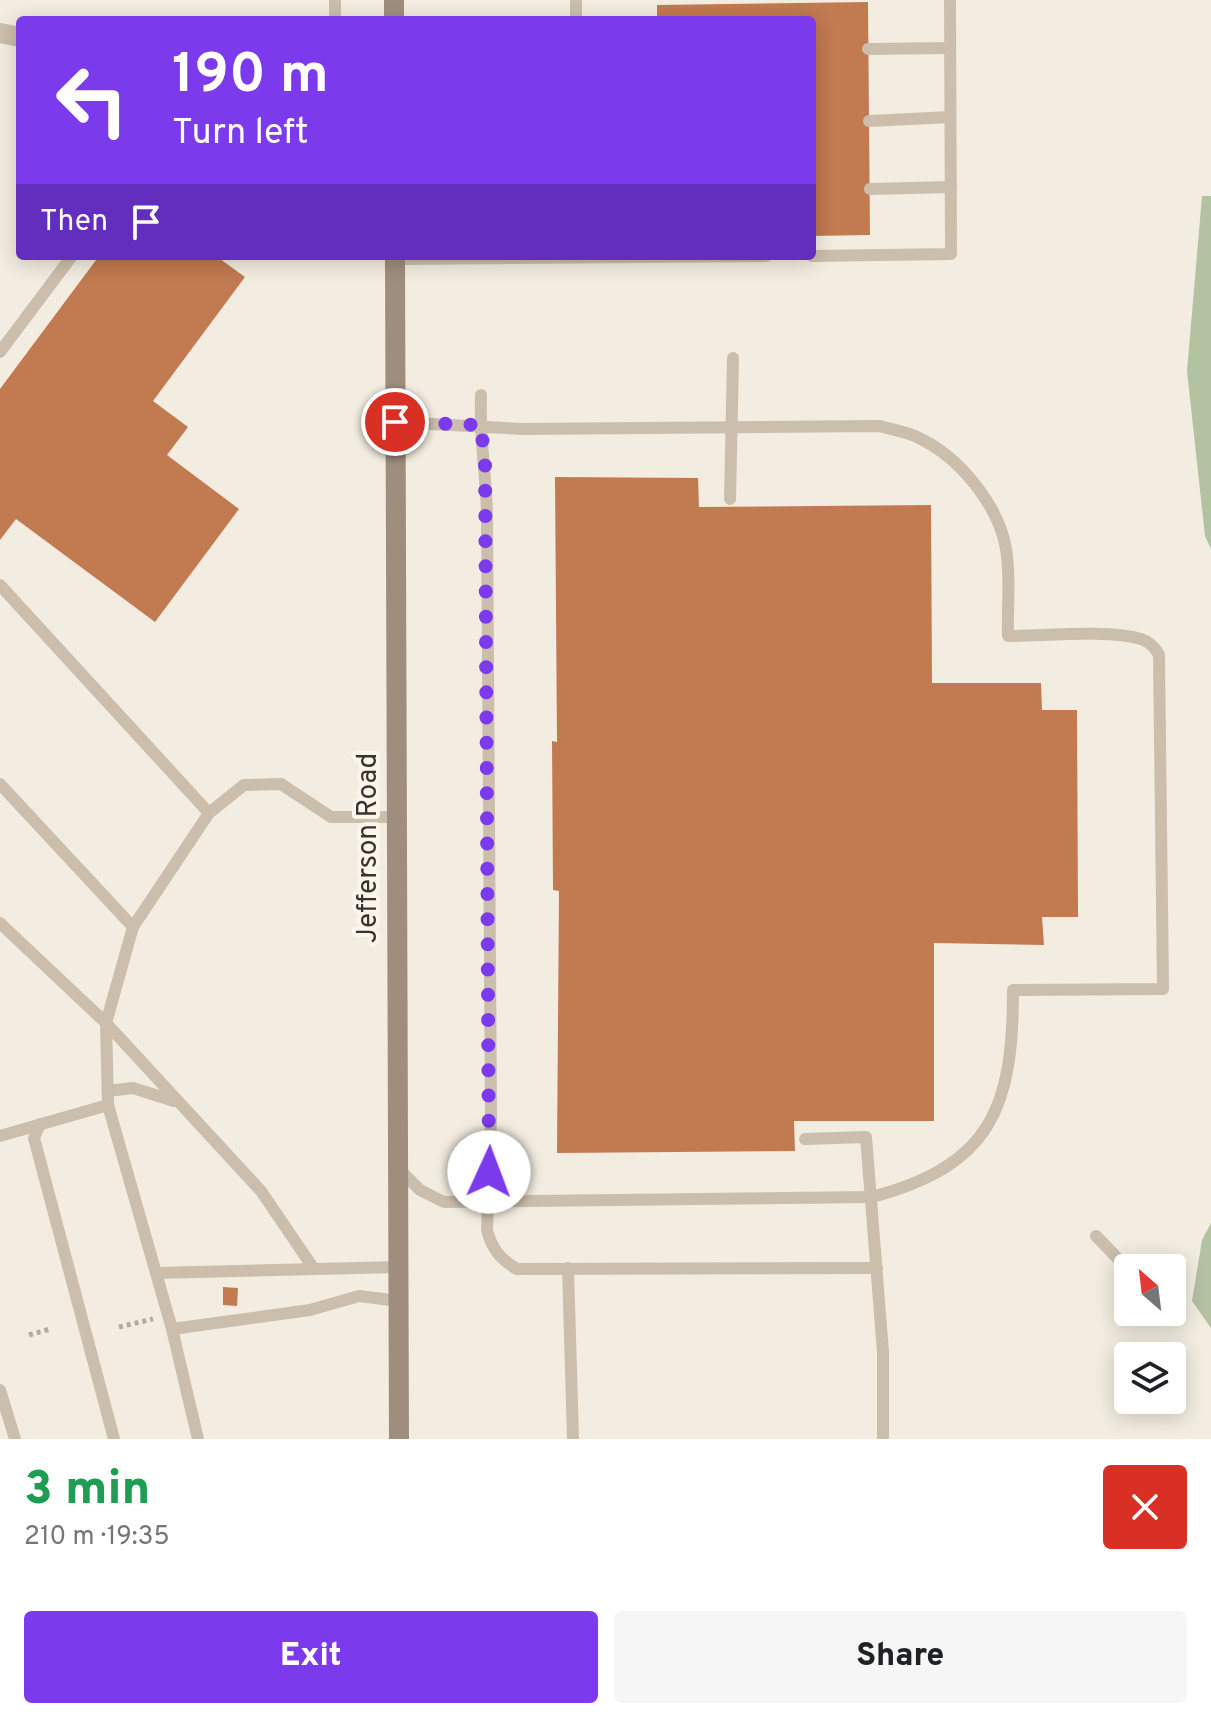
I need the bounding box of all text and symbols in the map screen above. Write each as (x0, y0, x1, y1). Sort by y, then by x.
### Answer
text: 190 m (172, 42, 329, 112)
icon: left (40, 48, 144, 152)
text: Turn left (172, 111, 309, 157)
icon: arrive (124, 200, 168, 244)
text: Then (40, 204, 108, 241)
pin (361, 388, 429, 456)
icon: arrive (373, 400, 417, 444)
street label: Jefferson Road (351, 753, 387, 943)
position arrow (447, 1130, 531, 1214)
north arrow (1114, 1254, 1186, 1326)
map controls (1114, 1254, 1186, 1414)
button: layers (1114, 1342, 1186, 1414)
text: 3 min (24, 1461, 150, 1521)
button: close (1103, 1465, 1187, 1549)
text: 210 m · 19:35 (24, 1521, 170, 1554)
button: Exit (24, 1611, 598, 1703)
button: Share (614, 1611, 1187, 1703)

